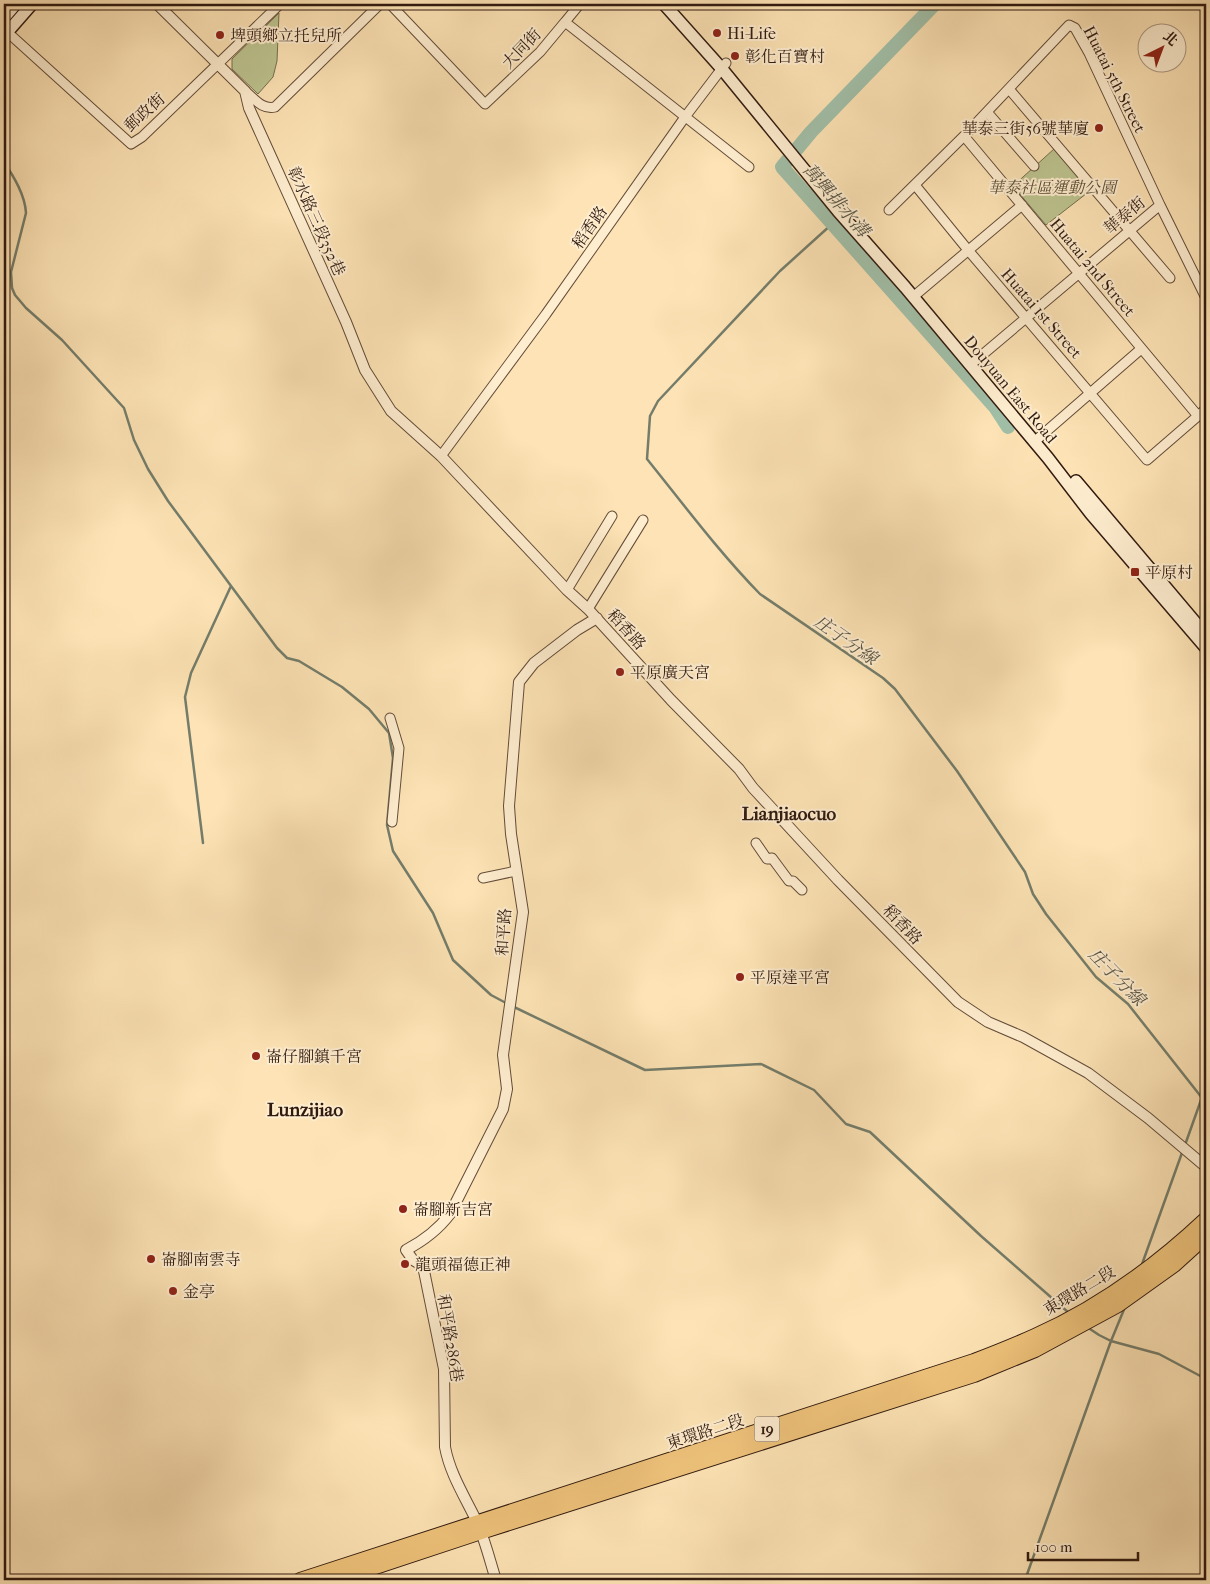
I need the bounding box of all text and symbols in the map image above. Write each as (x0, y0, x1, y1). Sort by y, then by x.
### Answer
north arrow (1138, 22, 1188, 72)
street label: Huatai 5th Street (1079, 23, 1150, 136)
street label: 大同街 (498, 24, 545, 72)
place label: Hi-Life (727, 24, 776, 43)
place label: 埤頭鄉立托兒所 (230, 26, 342, 45)
marker: Hi-Life (711, 27, 723, 39)
text: 北 (1159, 28, 1181, 50)
marker: 埤頭鄉立托兒所 (214, 29, 226, 41)
place label: 彰化百寶村 (745, 47, 825, 66)
marker: 彰化百寶村 (729, 50, 741, 62)
street label: 郵政街 (120, 89, 169, 135)
place label: 華泰三街56號華廈 (961, 119, 1089, 138)
marker: 華泰三街56號華廈 (1093, 122, 1105, 134)
water label: 萬興排水溝 (798, 159, 875, 243)
street label: 彰水路三段352巷 (284, 164, 349, 279)
park label: 華泰社區運動公園 (988, 178, 1119, 197)
street label: 華泰街 (1100, 193, 1149, 238)
street label: 稻香路 (568, 202, 611, 252)
street label: Huatai 2nd Street (1046, 214, 1139, 320)
street label: Huatai 1st Street (997, 264, 1086, 362)
street label: Douyuan East Road (960, 332, 1061, 447)
place label: 平原村 (1145, 563, 1193, 582)
marker: 平原村 (1129, 566, 1141, 578)
street label: 稻香路 (604, 605, 650, 654)
water label: 庄子分線 (810, 611, 883, 671)
place label: 平原廣天宮 (630, 663, 710, 682)
marker: 平原廣天宮 (614, 666, 626, 678)
district label: Lianjiaocuo (742, 803, 837, 825)
street label: 稻香路 (879, 900, 926, 948)
street label: 和平路 (492, 907, 515, 957)
water label: 庄子分線 (1084, 944, 1151, 1012)
place label: 平原達平宮 (750, 968, 830, 987)
marker: 平原達平宮 (734, 971, 746, 983)
place label: 崙仔腳鎮千宮 (266, 1047, 362, 1066)
marker: 崙仔腳鎮千宮 (250, 1050, 262, 1062)
district label: Lunzijiao (267, 1099, 343, 1121)
place label: 崙腳新吉宮 (413, 1200, 493, 1219)
marker: 崙腳新吉宮 (397, 1203, 409, 1215)
place label: 崙腳南雲寺 (161, 1250, 241, 1269)
marker: 崙腳南雲寺 (145, 1253, 157, 1265)
place label: 龍頭福德正神 (415, 1255, 511, 1274)
marker: 龍頭福德正神 (399, 1258, 411, 1270)
street label: 東環路二段 (1040, 1262, 1118, 1319)
place label: 金亭 (183, 1282, 215, 1301)
marker: 金亭 (167, 1285, 179, 1297)
street label: 和平路286巷 (434, 1293, 467, 1383)
street label: 東環路二段 (664, 1410, 746, 1453)
road number: 19 (754, 1416, 780, 1442)
scale bar (1028, 1529, 1138, 1561)
text: 100 m (1035, 1538, 1073, 1556)

